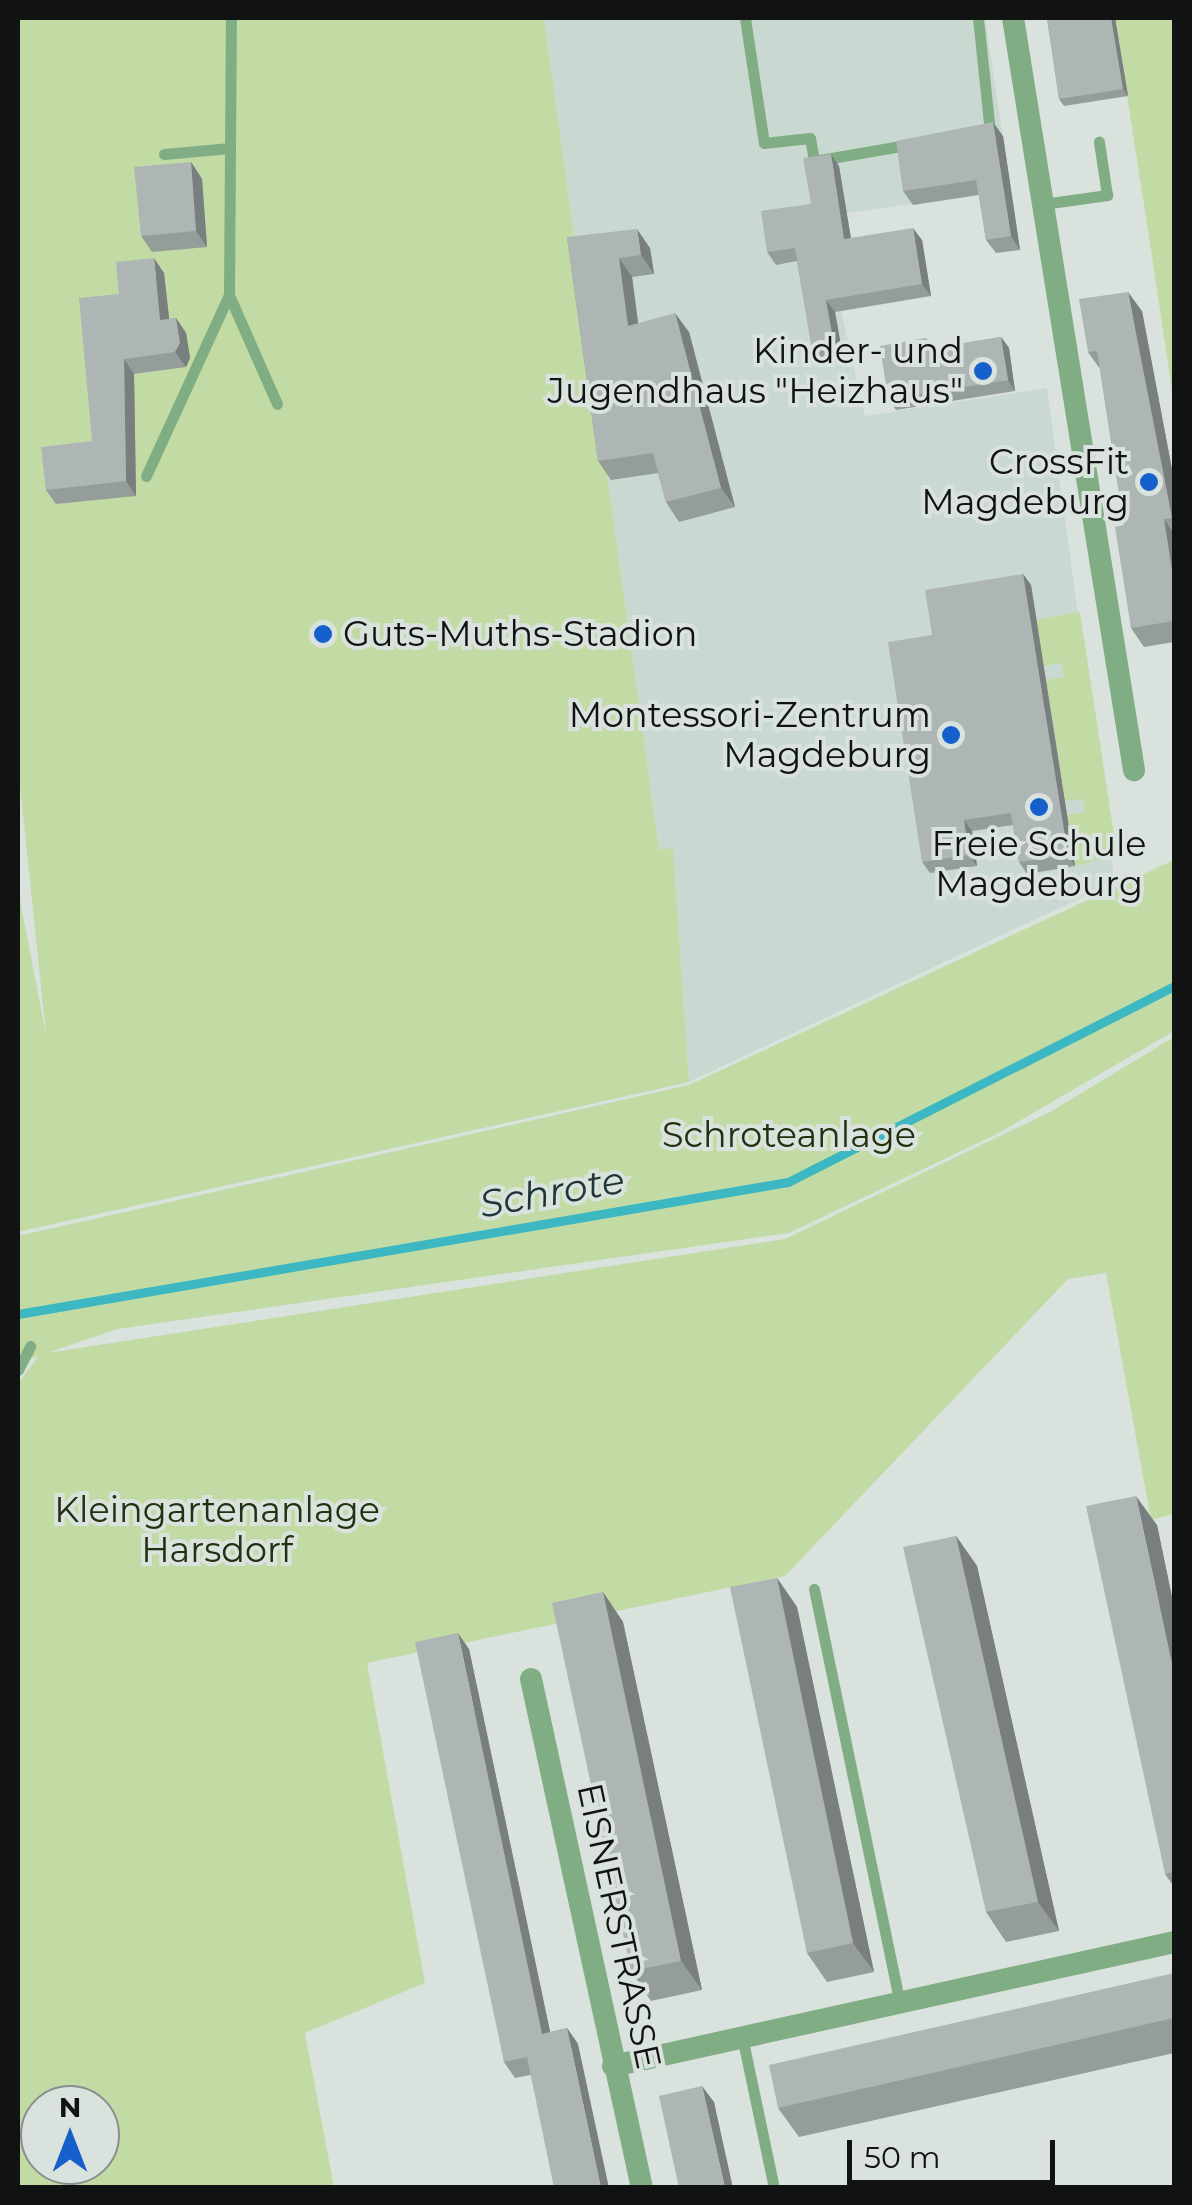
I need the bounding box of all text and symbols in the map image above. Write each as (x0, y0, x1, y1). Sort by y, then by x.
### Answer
place label: Kinder- und Jugendhaus "Heizhaus" (547, 330, 963, 412)
marker: Kinder- und Jugendhaus "Heizhaus" (972, 360, 994, 382)
place label: CrossFit Magdeburg (921, 441, 1129, 523)
marker: CrossFit Magdeburg (1138, 471, 1160, 493)
place label: Guts-Muths-Stadion (343, 613, 697, 655)
marker: Guts-Muths-Stadion (312, 623, 334, 645)
place label: Montessori-Zentrum Magdeburg (569, 694, 931, 776)
marker: Montessori-Zentrum Magdeburg (940, 724, 962, 746)
marker: Freie Schule Magdeburg (1028, 796, 1050, 818)
place label: Freie Schule Magdeburg (932, 823, 1146, 905)
park label: Schroteanlage (662, 1114, 916, 1156)
water label: Schrote (476, 1157, 628, 1227)
park label: Kleingartenanlage Harsdorf (54, 1489, 380, 1571)
street label: EISNERSTRASSE (568, 1779, 670, 2073)
north arrow (20, 2085, 120, 2185)
text: N (59, 2090, 81, 2124)
scale bar (852, 2120, 1060, 2182)
text: 50 m (864, 2139, 941, 2176)

